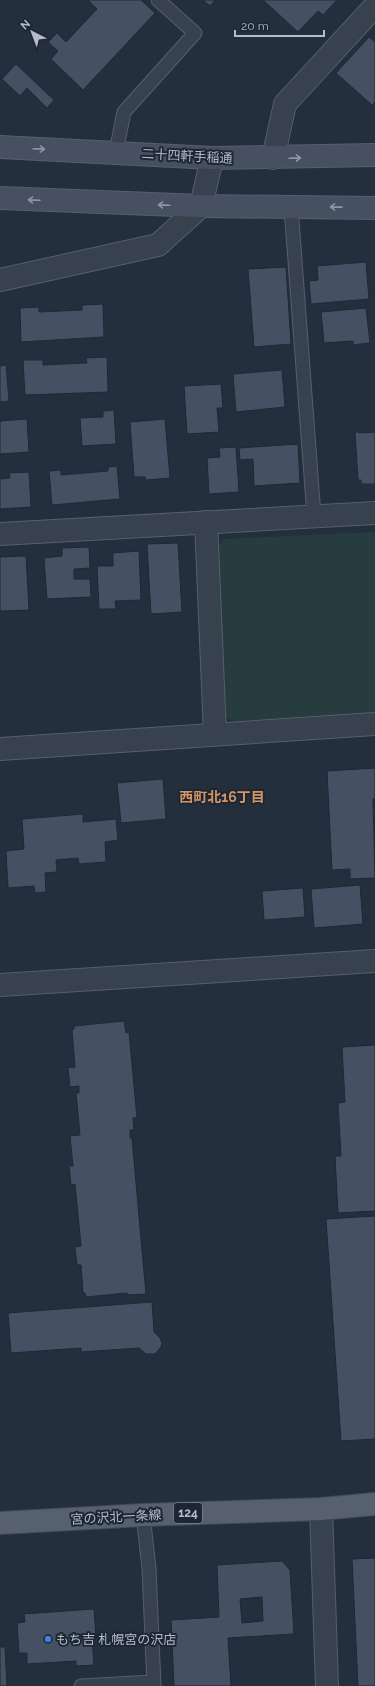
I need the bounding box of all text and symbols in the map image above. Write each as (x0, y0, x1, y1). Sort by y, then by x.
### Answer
north arrow (12, 12, 52, 52)
scale bar (235, 12, 324, 38)
text: N (18, 17, 33, 33)
text: 20 m (241, 19, 269, 33)
one-way arrow (32, 145, 45, 152)
street label: 二十四軒手稲通 (141, 146, 233, 166)
one-way arrow (288, 154, 301, 162)
one-way arrow (28, 196, 41, 203)
one-way arrow (158, 201, 171, 208)
one-way arrow (330, 204, 343, 211)
district label: 西町北16丁目 (179, 789, 265, 805)
road number: 124 (174, 1503, 202, 1523)
street label: 宮の沢北一条線 (70, 1507, 162, 1527)
place label: もち吉 札幌宮の沢店 (56, 1632, 176, 1647)
marker: もち吉 札幌宮の沢店 (43, 1634, 53, 1644)

